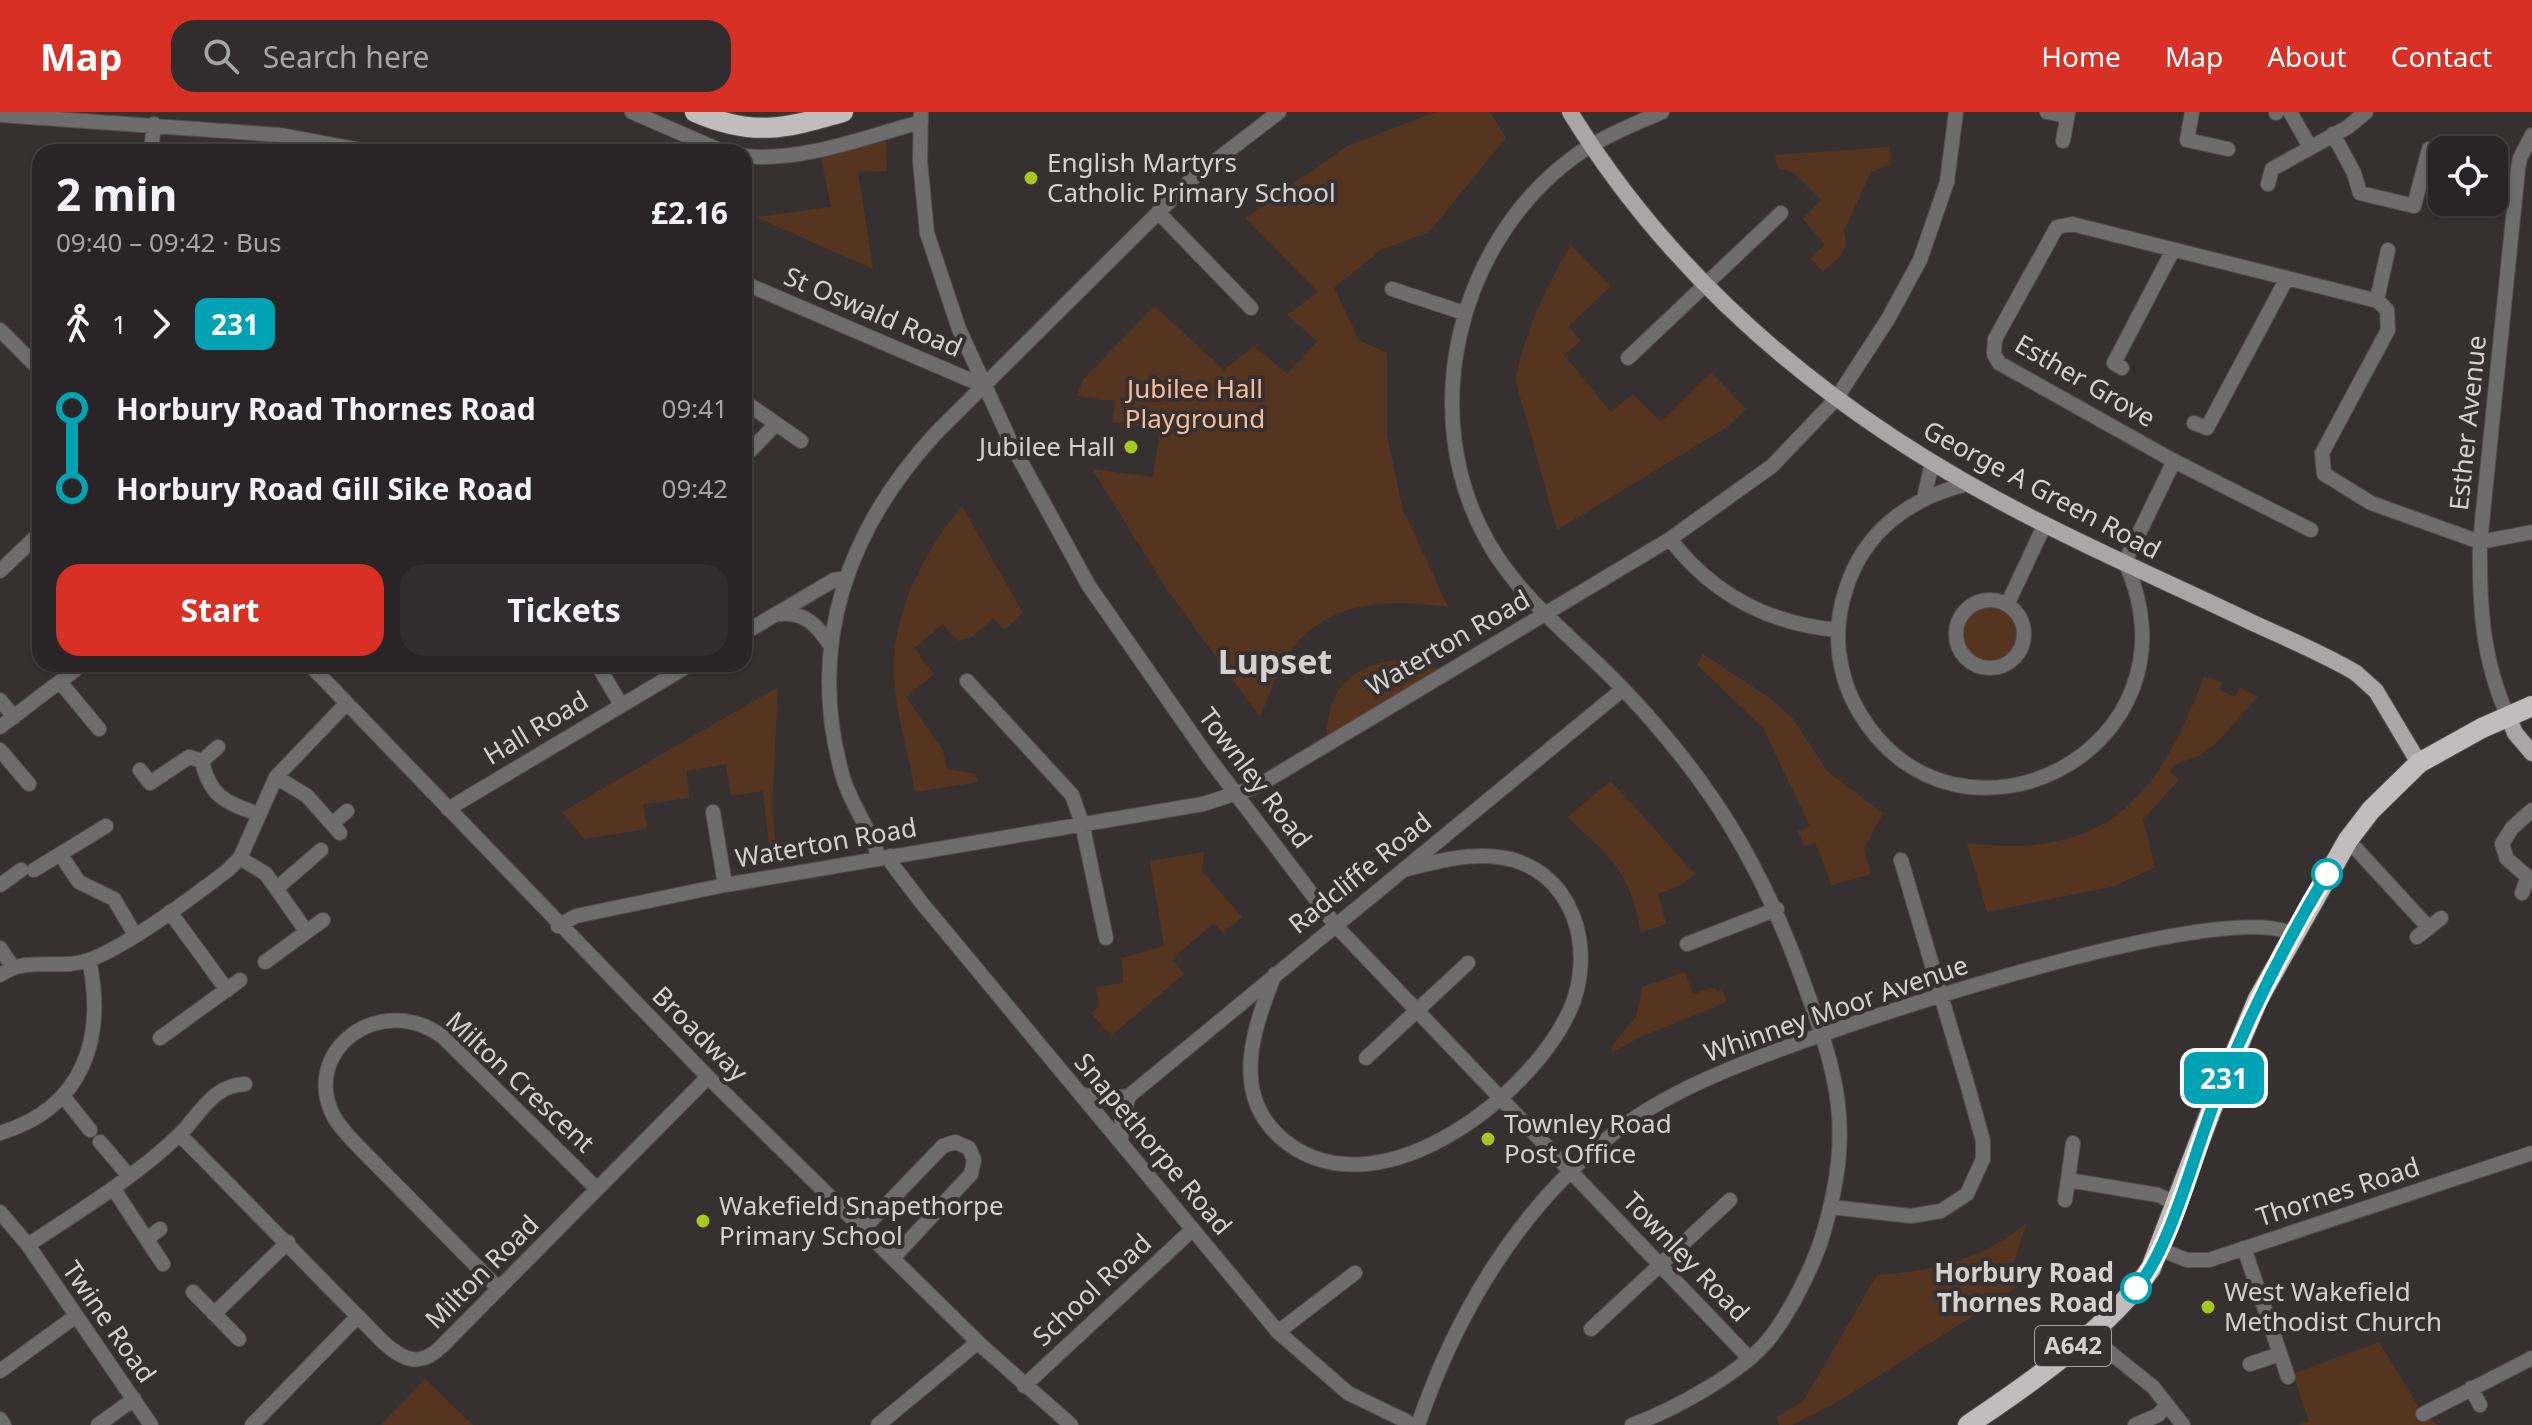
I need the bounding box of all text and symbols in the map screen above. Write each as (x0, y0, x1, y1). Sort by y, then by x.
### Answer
search box (171, 20, 731, 92)
text: Map (40, 30, 123, 82)
icon: search (199, 34, 243, 78)
text: Search here (263, 36, 430, 77)
text: Home (2041, 37, 2121, 75)
text: Map (2165, 37, 2223, 75)
text: About (2267, 37, 2347, 75)
text: Contact (2391, 37, 2492, 75)
map controls (2428, 136, 2508, 216)
button: locate (2428, 136, 2508, 216)
place label: English Martyrs Catholic Primary School (1047, 144, 1336, 210)
text: 2 min (56, 164, 177, 224)
marker: English Martyrs Catholic Primary School (1022, 169, 1040, 187)
text: £2.16 (651, 192, 728, 233)
text: 09:40 – 09:42 · Bus (56, 224, 281, 260)
street label: St Oswald Road (779, 257, 968, 365)
icon: walk (56, 302, 100, 346)
icon: forward (139, 302, 183, 346)
text: 231 (211, 305, 259, 343)
text: 1 (112, 306, 127, 342)
street label: Esther Grove (2009, 325, 2162, 435)
street label: Esther Avenue (2440, 334, 2494, 512)
park label: Jubilee Hall Playground (1124, 370, 1265, 436)
text: Horbury Road Thornes Road (116, 388, 536, 429)
text: 09:41 (662, 390, 728, 426)
street label: George A Green Road (1917, 411, 2168, 567)
place label: Jubilee Hall (976, 428, 1115, 464)
marker: Jubilee Hall (1122, 438, 1140, 456)
text: Horbury Road Gill Sike Road (116, 468, 533, 509)
text: 09:42 (662, 470, 728, 506)
button: Start (56, 564, 384, 656)
button: Tickets (400, 564, 728, 656)
street label: Waterton Road (1359, 581, 1536, 704)
district label: Lupset (1218, 638, 1332, 684)
street label: Hall Road (476, 682, 595, 773)
street label: Townley Road (1191, 700, 1321, 855)
street label: Radcliffe Road (1280, 803, 1438, 941)
street label: Waterton Road (732, 808, 919, 876)
unlabelled marker (2312, 859, 2342, 889)
street label: Whinney Moor Avenue (1699, 946, 1973, 1070)
street label: Broadway (645, 978, 757, 1090)
street label: Milton Crescent (438, 1003, 603, 1160)
street label: Snapethorpe Road (1067, 1045, 1241, 1242)
line badge: 231 (2178, 1052, 2270, 1104)
text: 231 (2200, 1059, 2248, 1097)
place label: Townley Road Post Office (1504, 1105, 1672, 1171)
marker: Townley Road Post Office (1479, 1130, 1497, 1148)
street label: Thornes Road (2252, 1148, 2424, 1234)
street label: Townley Road (1616, 1183, 1758, 1329)
place label: Wakefield Snapethorpe Primary School (719, 1187, 1004, 1253)
street label: Milton Road (416, 1206, 546, 1336)
marker: Wakefield Snapethorpe Primary School (694, 1212, 712, 1230)
street label: School Road (1024, 1225, 1159, 1354)
street label: Twine Road (55, 1253, 165, 1390)
place label: Horbury Road Thornes Road (1934, 1254, 2114, 1320)
marker: Horbury Road Thornes Road (2121, 1273, 2151, 1303)
place label: West Wakefield Methodist Church (2224, 1273, 2442, 1339)
marker: West Wakefield Methodist Church (2199, 1298, 2217, 1316)
road number: A642 (2035, 1326, 2111, 1366)

